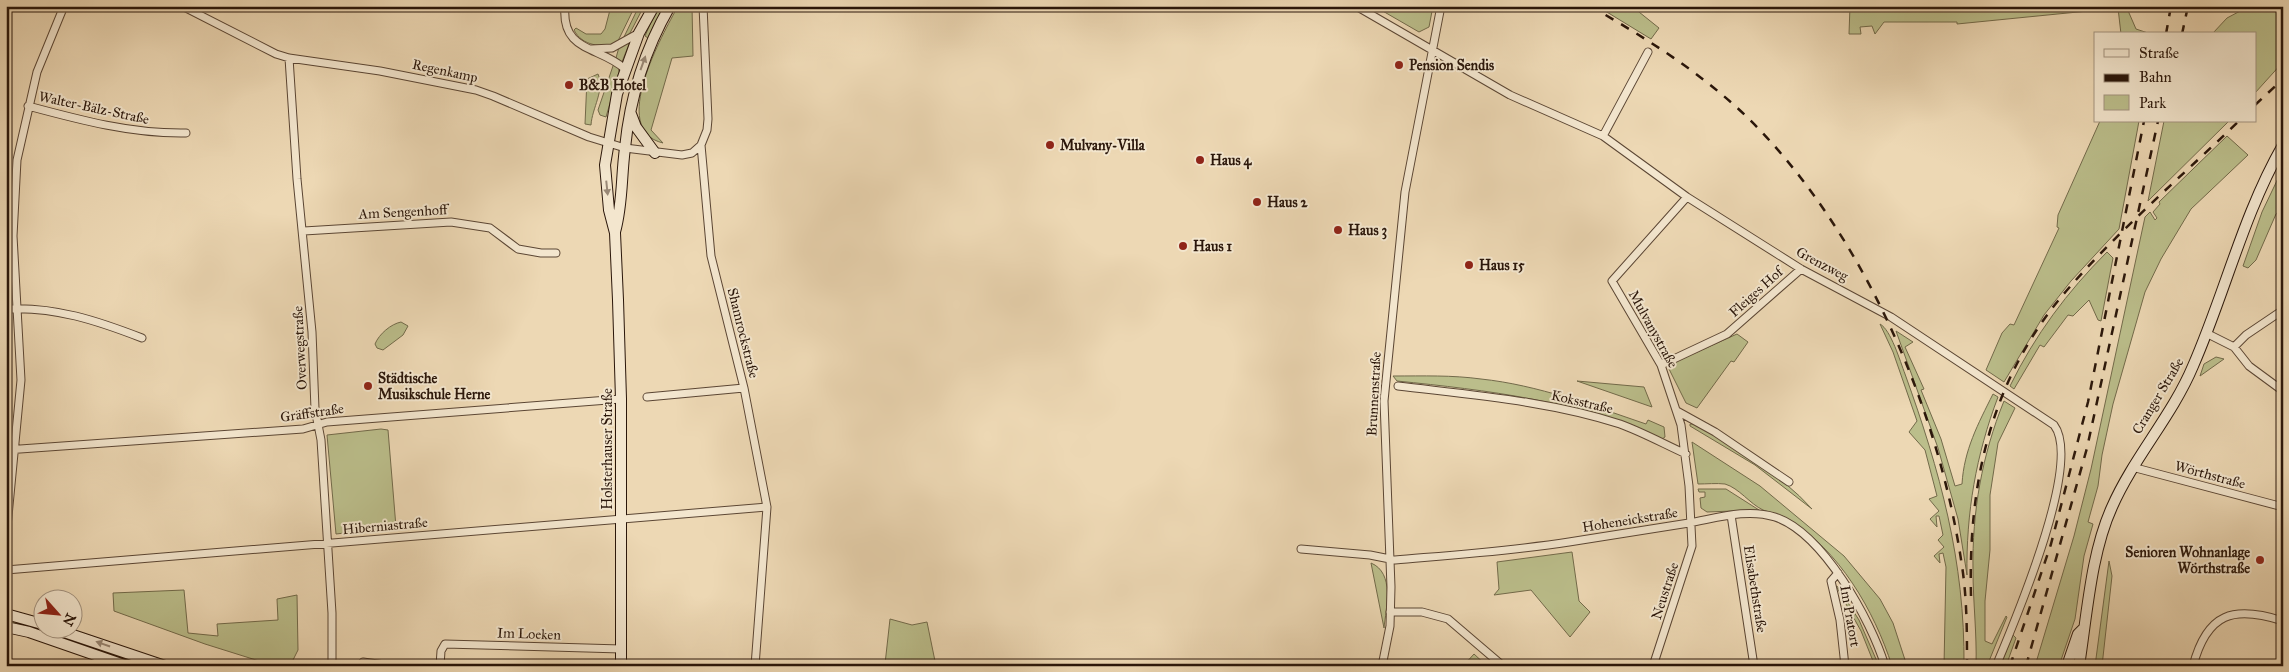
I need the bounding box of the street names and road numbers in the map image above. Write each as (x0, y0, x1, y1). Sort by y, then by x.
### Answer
street label: Regenkamp (411, 56, 479, 86)
street label: Walter-Bälz-Straße (37, 88, 151, 128)
street label: Am Sengenhoff (357, 201, 450, 223)
street label: Grenzweg (1793, 243, 1851, 285)
street label: Fleiges Hof (1725, 262, 1788, 321)
street label: Shamrockstraße (724, 286, 762, 380)
street label: Mulvanystraße (1625, 287, 1681, 371)
street label: Overwegstraße (289, 305, 311, 390)
street label: Brunnenstraße (1363, 351, 1385, 437)
street label: Cranger Straße (2129, 355, 2188, 437)
street label: Koksstraße (1550, 387, 1615, 417)
street label: Holsterhauser Straße (599, 388, 616, 510)
street label: Gräffstraße (279, 400, 345, 426)
street label: Wörthstraße (2173, 457, 2247, 493)
street label: Hoheneickstraße (1581, 504, 1679, 536)
street label: Hiberniastraße (342, 514, 428, 538)
street label: Elisabethstraße (1740, 544, 1770, 634)
street label: Neustraße (1648, 560, 1682, 622)
street label: Im Pratort (1836, 584, 1864, 648)
street label: Im Loeken (497, 624, 562, 644)

